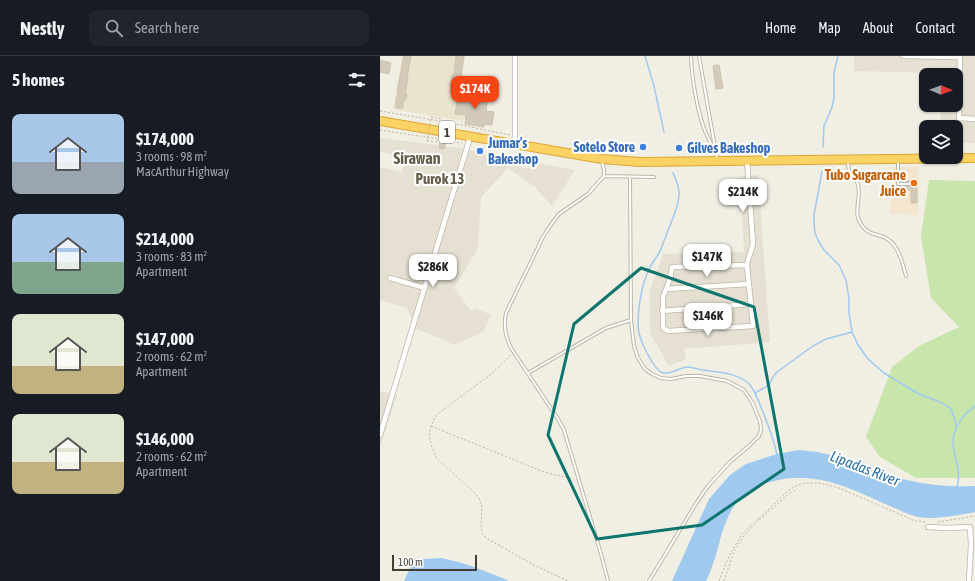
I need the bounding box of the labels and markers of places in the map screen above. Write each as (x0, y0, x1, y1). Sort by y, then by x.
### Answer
pin: $174K (447, 76, 503, 110)
place label: Jumar's Bakeshop (487, 135, 539, 167)
place label: Sotelo Store (573, 139, 635, 155)
place label: Gilves Bakeshop (687, 140, 771, 156)
marker: Sotelo Store (638, 142, 648, 152)
marker: Gilves Bakeshop (674, 143, 684, 153)
marker: Jumar's Bakeshop (475, 146, 485, 156)
place label: Tubo Sugarcane Juice (825, 167, 906, 199)
marker: Tubo Sugarcane Juice (909, 178, 919, 188)
pin: $214K (715, 179, 771, 213)
pin: $147K (679, 244, 735, 278)
pin: $286K (405, 254, 461, 288)
pin: $146K (680, 303, 736, 337)

